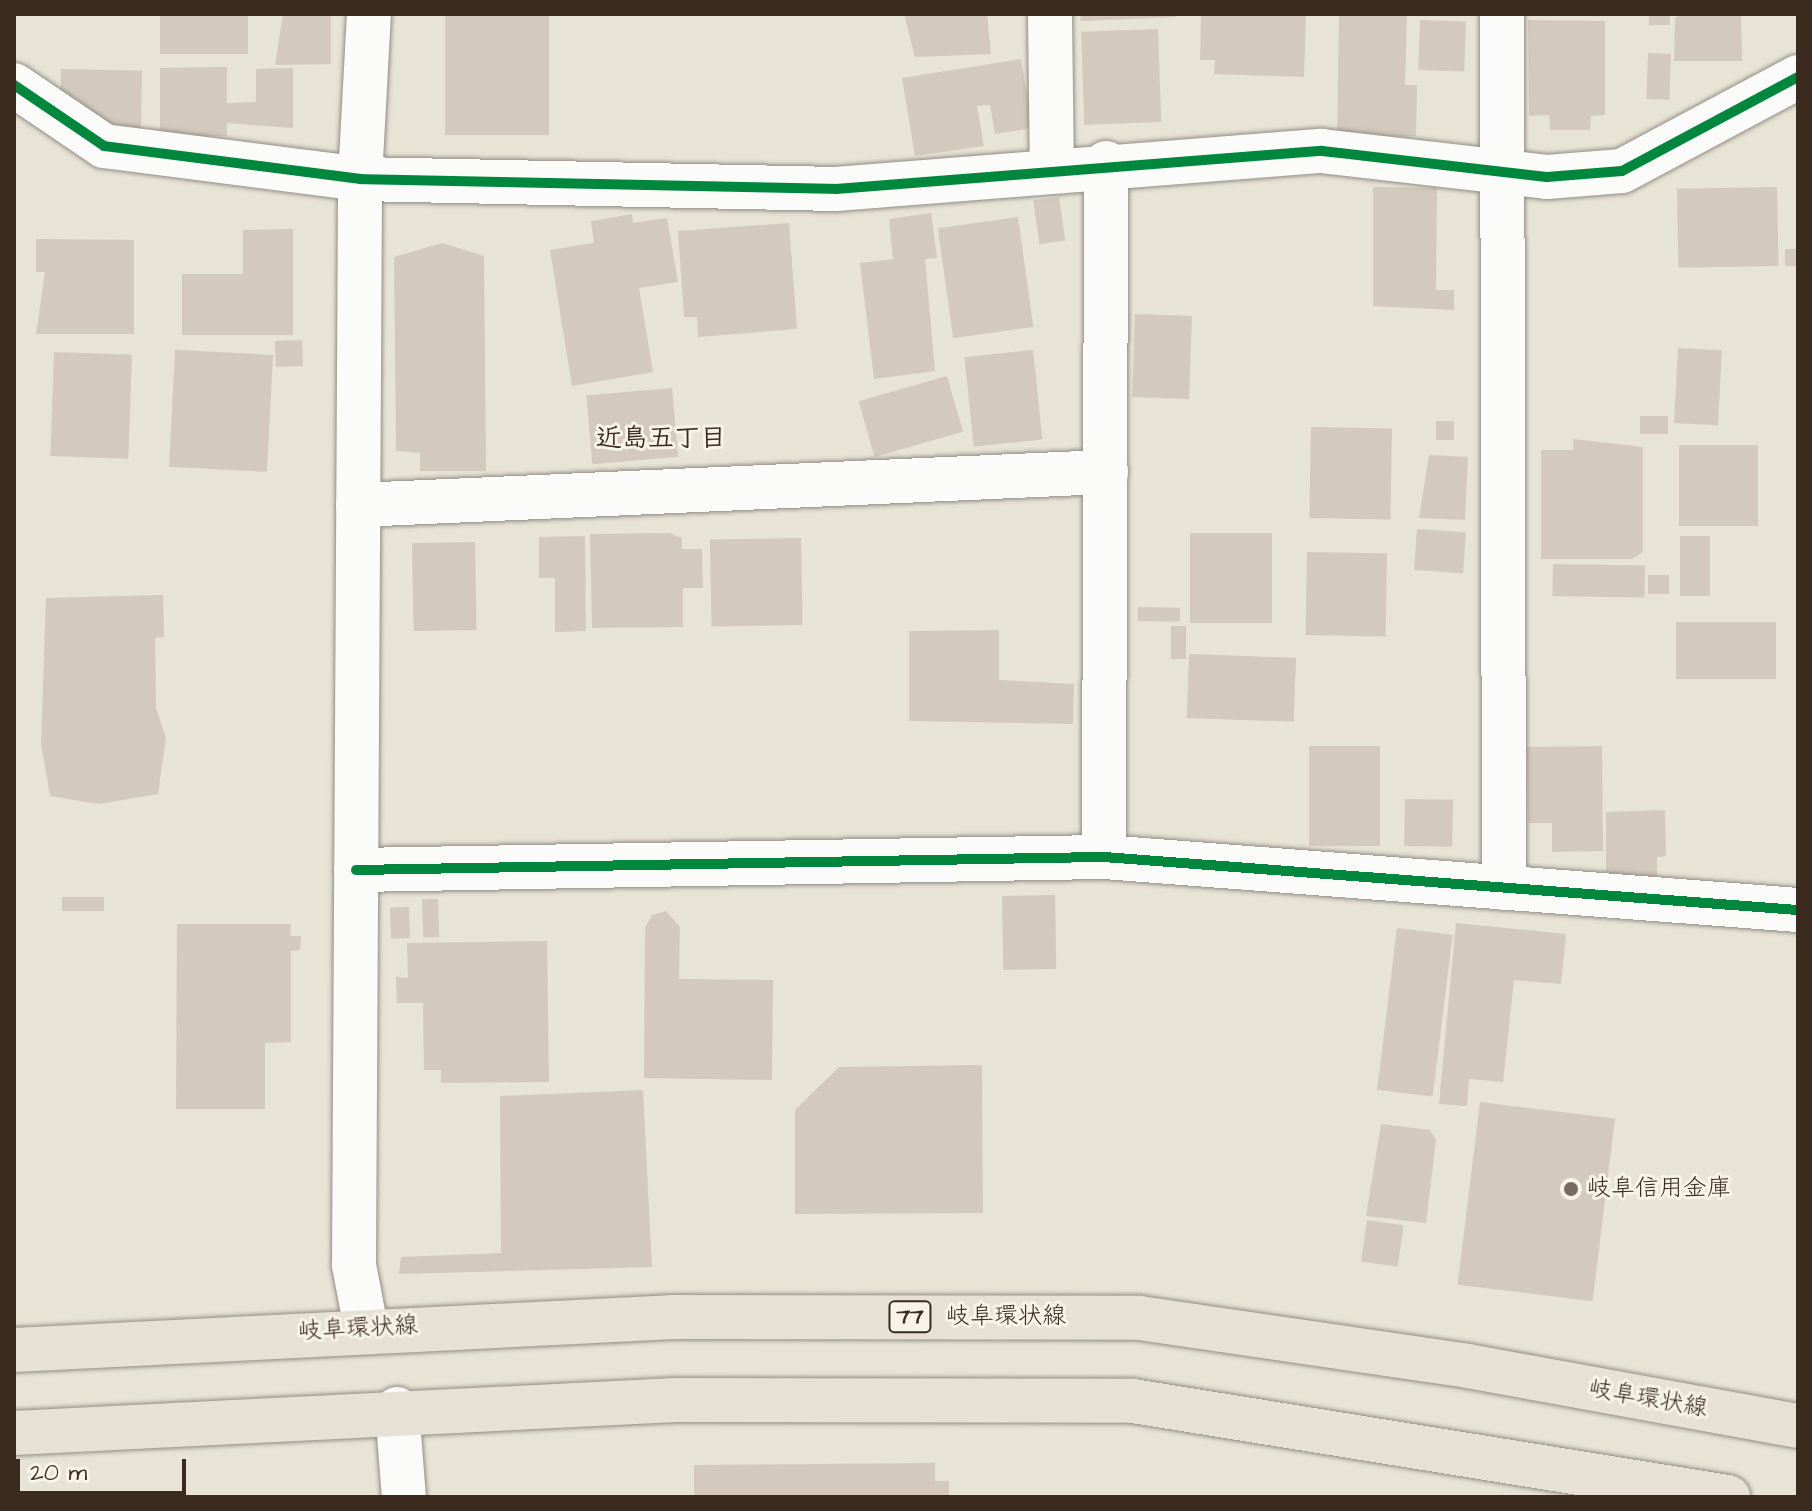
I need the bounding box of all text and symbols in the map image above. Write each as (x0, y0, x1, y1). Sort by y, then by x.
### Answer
district label: 近島五丁目 (596, 423, 726, 455)
place label: 岐阜信用金庫 (1587, 1175, 1731, 1203)
marker: 岐阜信用金庫 (1562, 1180, 1580, 1198)
road number: 77 (888, 1299, 932, 1335)
street label: 岐阜環状線 (946, 1303, 1066, 1331)
street label: 岐阜環状線 (297, 1311, 419, 1347)
street label: 岐阜環状線 (1586, 1374, 1710, 1424)
scale bar (20, 1443, 190, 1493)
text: 20 m (30, 1456, 87, 1490)

